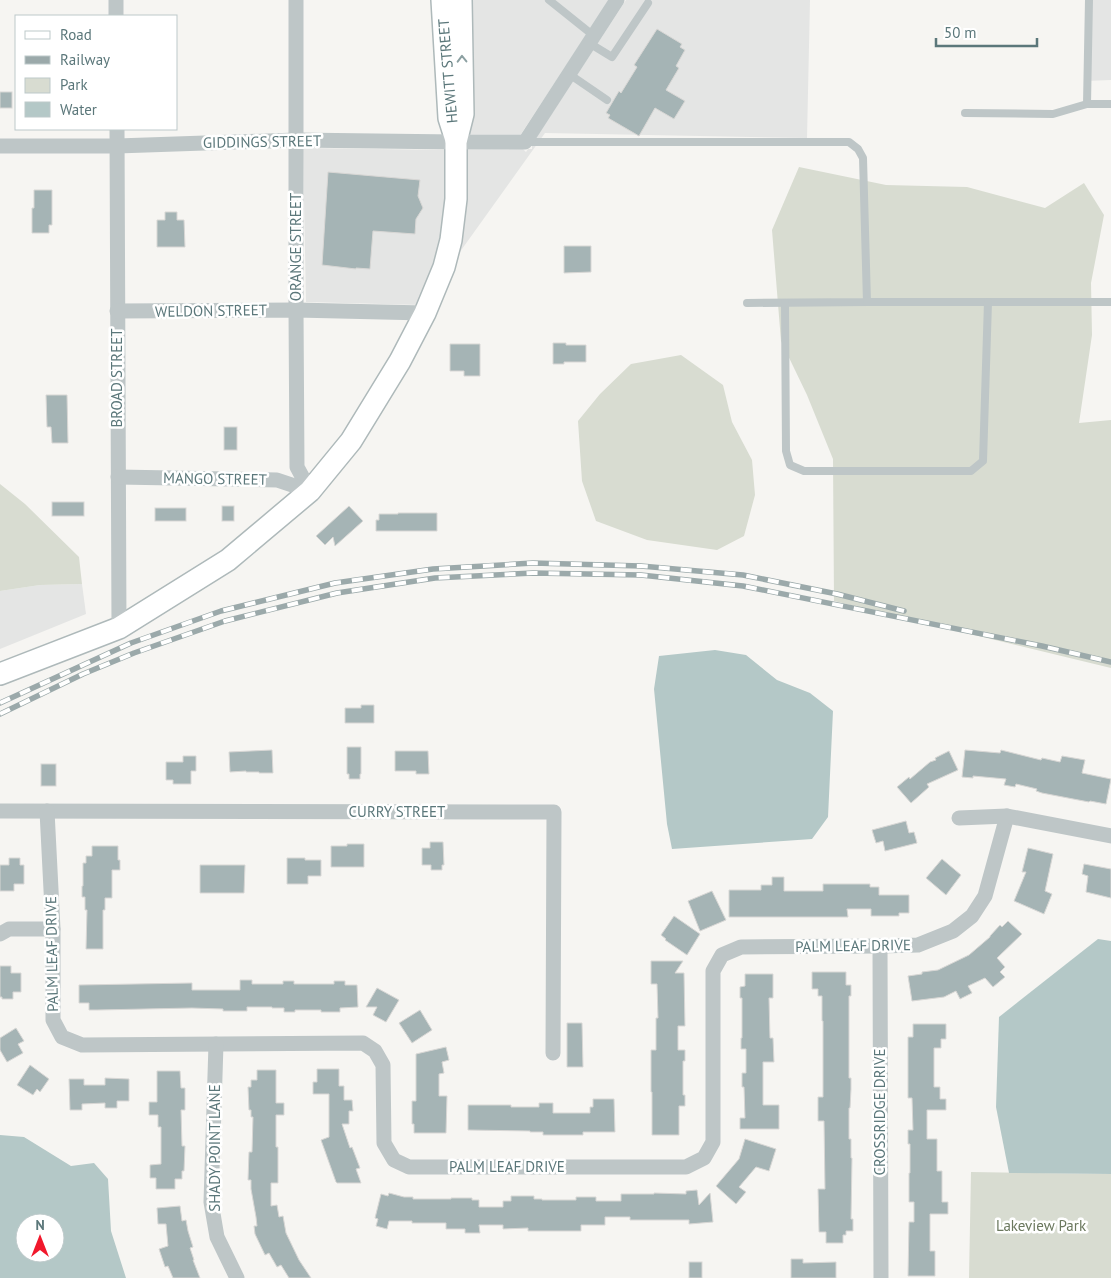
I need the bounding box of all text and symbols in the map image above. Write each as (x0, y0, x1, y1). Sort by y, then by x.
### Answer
legend (15, 15, 178, 130)
scale bar (936, 15, 1037, 47)
street label: HEWITT STREET (433, 17, 462, 124)
text: 50 m (944, 23, 977, 42)
text: Road (60, 25, 92, 44)
text: Railway (60, 50, 110, 69)
one-way arrow (457, 55, 467, 62)
text: Park (60, 75, 88, 94)
text: Water (60, 100, 97, 119)
street label: GIDDINGS STREET (203, 131, 322, 152)
street label: ORANGE STREET (286, 192, 305, 301)
street label: WELDON STREET (155, 300, 268, 321)
street label: BROAD STREET (107, 328, 126, 428)
street label: MANGO STREET (163, 468, 268, 489)
street label: CURRY STREET (349, 802, 446, 821)
street label: PALM LEAF DRIVE (41, 896, 62, 1012)
street label: PALM LEAF DRIVE (795, 935, 911, 956)
street label: CROSSRIDGE DRIVE (870, 1048, 889, 1176)
street label: SHADY POINT LANE (205, 1084, 224, 1212)
street label: PALM LEAF DRIVE (449, 1157, 565, 1176)
north arrow (15, 1213, 65, 1263)
text: N (35, 1216, 45, 1234)
park label: Lakeview Park (996, 1216, 1087, 1235)

